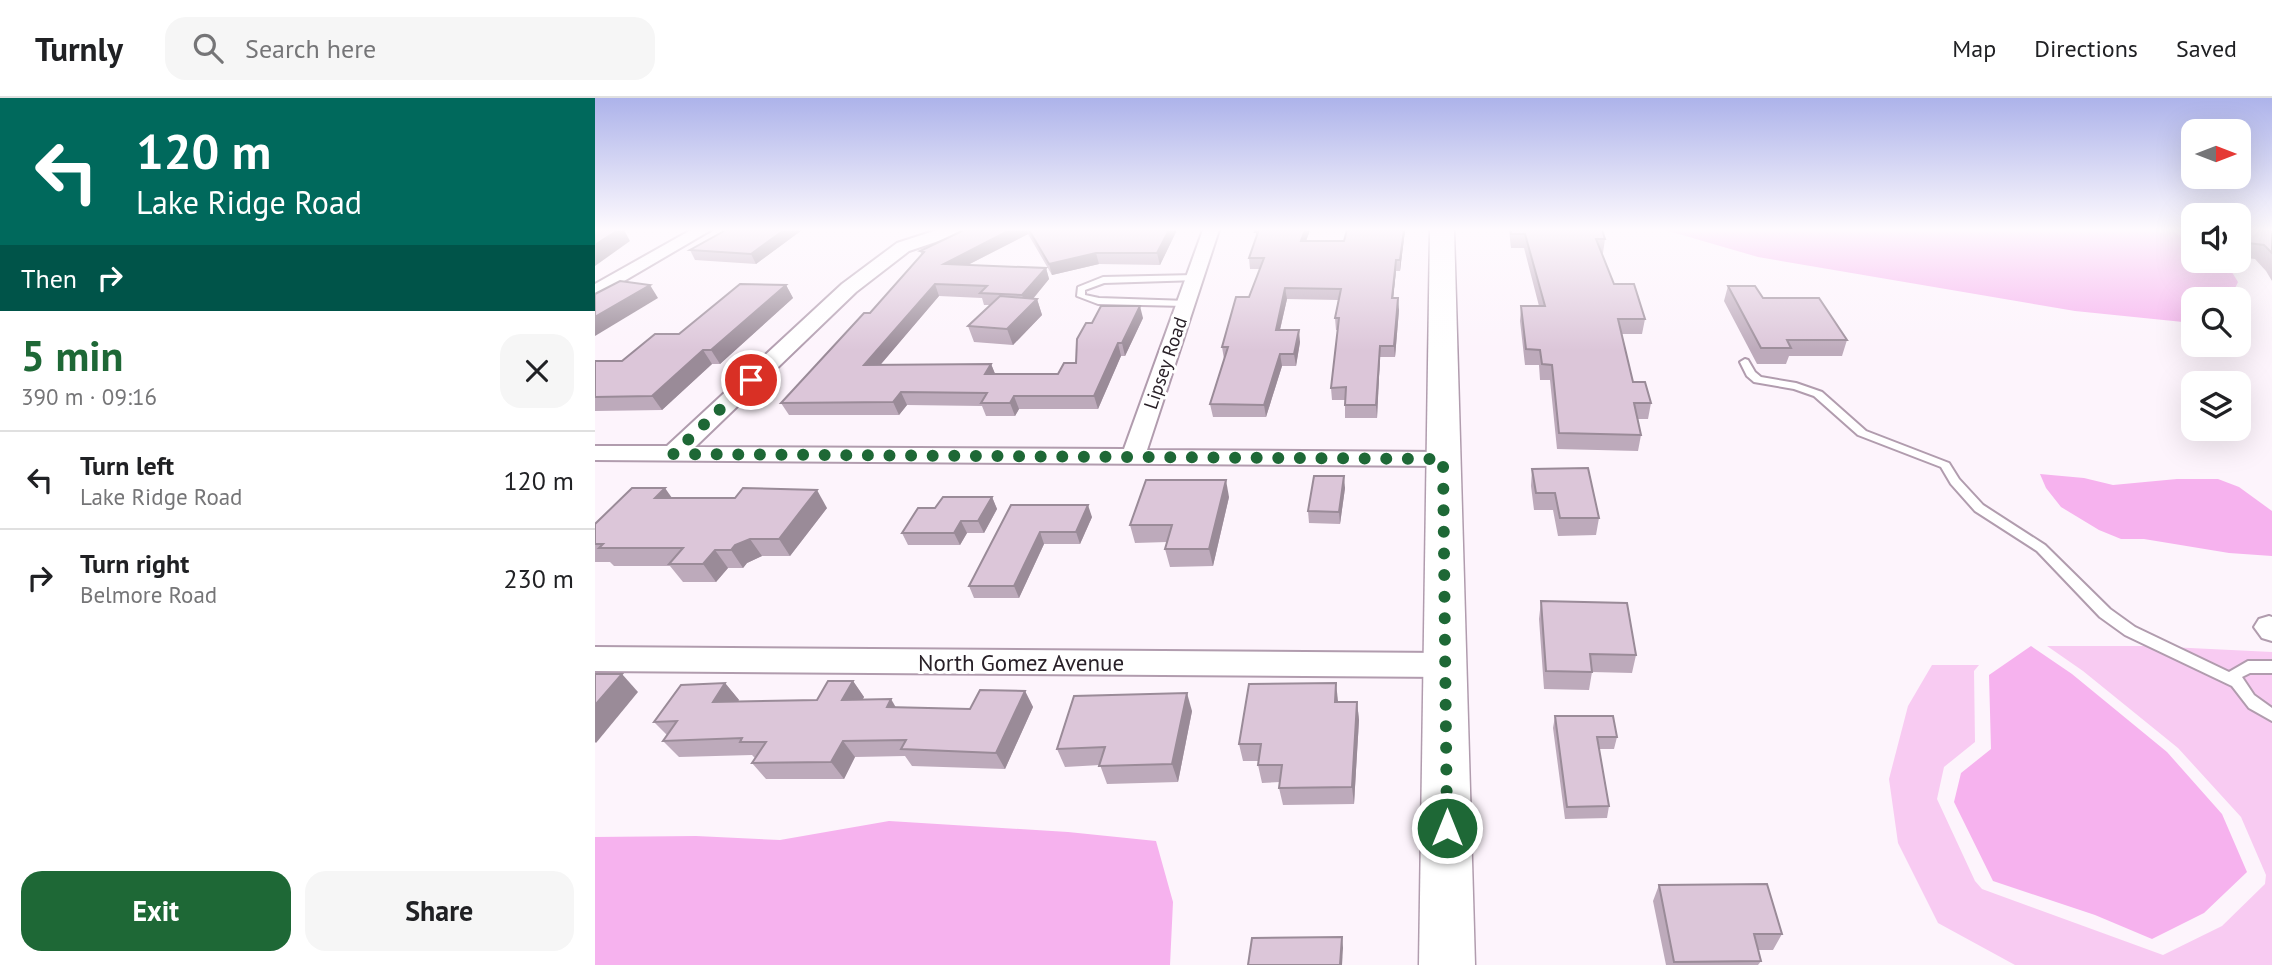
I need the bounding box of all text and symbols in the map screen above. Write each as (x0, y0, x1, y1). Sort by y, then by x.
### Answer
search box (165, 17, 655, 80)
text: Turnly (35, 27, 123, 70)
icon: search (189, 29, 227, 67)
text: Search here (245, 32, 376, 65)
text: Map (1952, 33, 1996, 64)
text: Directions (2034, 33, 2138, 64)
text: Saved (2176, 33, 2237, 64)
text: 120 m (136, 119, 271, 183)
north arrow (2181, 119, 2251, 189)
map controls (2181, 119, 2251, 441)
icon: left (21, 126, 112, 217)
text: Lake Ridge Road (136, 181, 362, 223)
button: sound (2181, 203, 2251, 273)
icon: right (91, 259, 129, 297)
text: Then (21, 262, 77, 295)
button: search (2181, 287, 2251, 357)
street label: Lipsey Road (1138, 314, 1192, 412)
text: 5 min (21, 328, 123, 383)
button: close (500, 334, 574, 408)
pin (721, 350, 781, 410)
icon: arrive (732, 361, 770, 399)
button: layers (2181, 371, 2251, 441)
text: 390 m · 09:16 (21, 382, 157, 411)
text: Turn left (80, 449, 174, 482)
icon: left (21, 461, 59, 499)
text: 120 m (503, 464, 574, 497)
text: Lake Ridge Road (80, 482, 243, 511)
text: Turn right (80, 547, 189, 580)
icon: right (21, 559, 59, 597)
text: 230 m (503, 562, 574, 595)
text: Belmore Road (80, 580, 217, 609)
street label: North Gomez Avenue (918, 648, 1124, 677)
position arrow (1410, 791, 1484, 865)
button: Exit (21, 871, 291, 951)
button: Share (305, 871, 574, 951)

